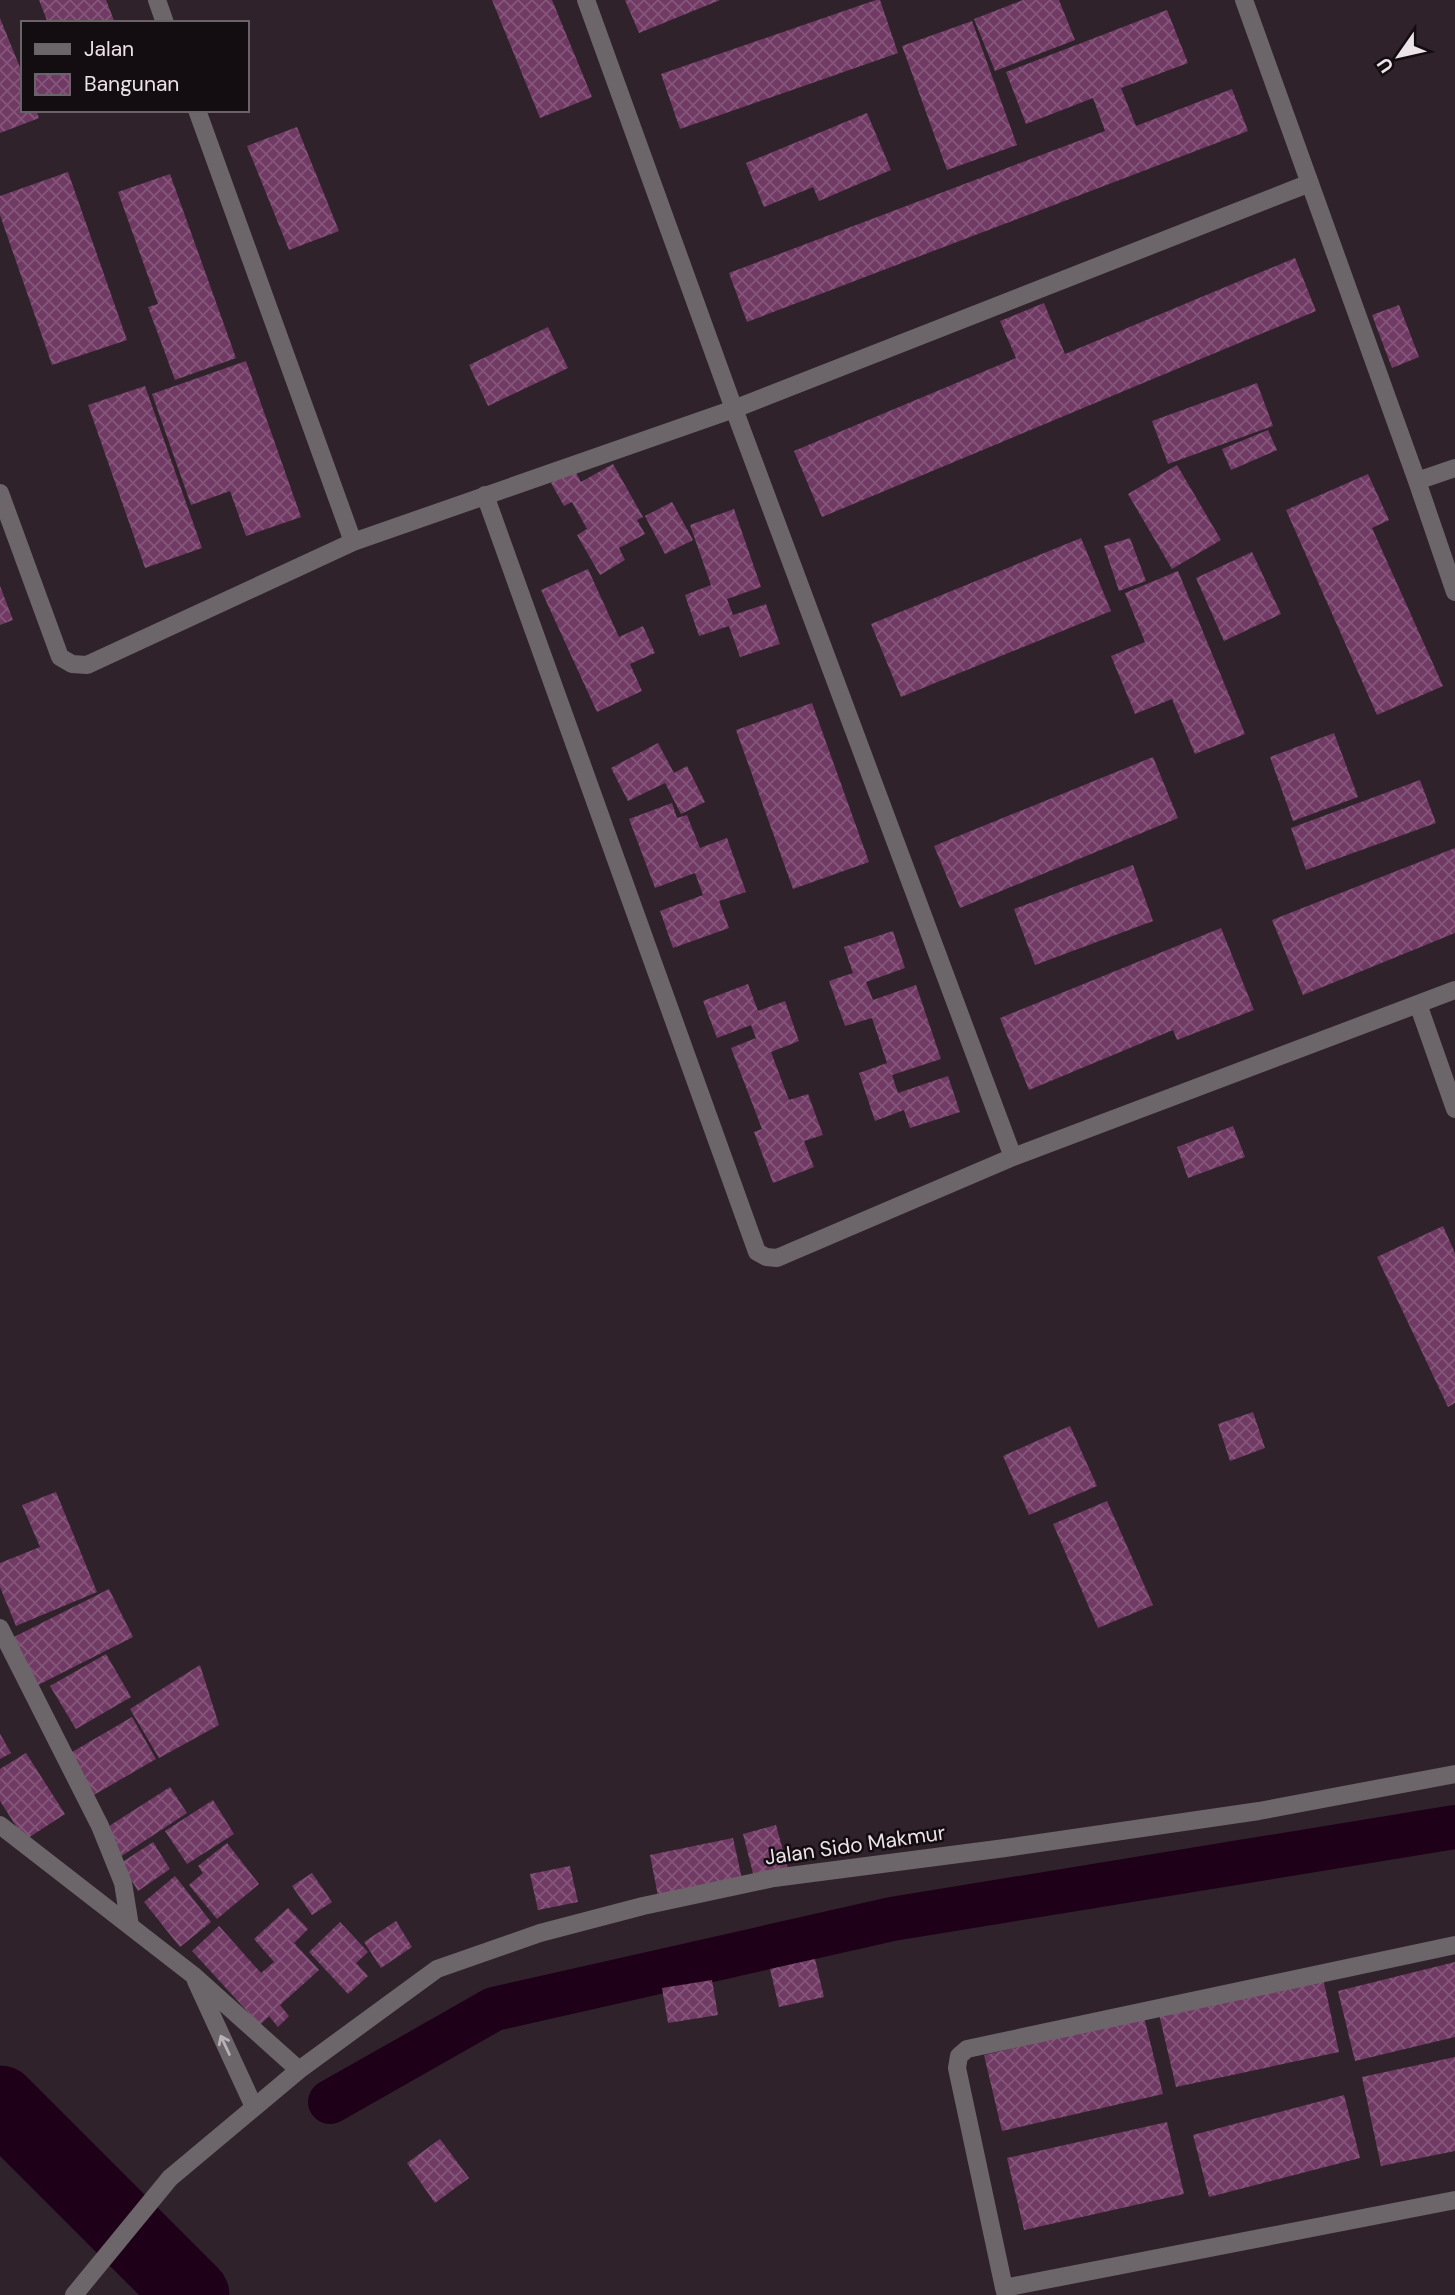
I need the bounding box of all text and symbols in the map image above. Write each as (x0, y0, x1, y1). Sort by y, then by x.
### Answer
legend (21, 21, 248, 112)
north arrow (1364, 21, 1434, 91)
text: Jalan (84, 35, 134, 63)
text: U (1371, 53, 1399, 78)
text: Bangunan (84, 70, 179, 98)
street label: Jalan Sido Makmur (763, 1818, 947, 1872)
one-way arrow (218, 2035, 231, 2056)

